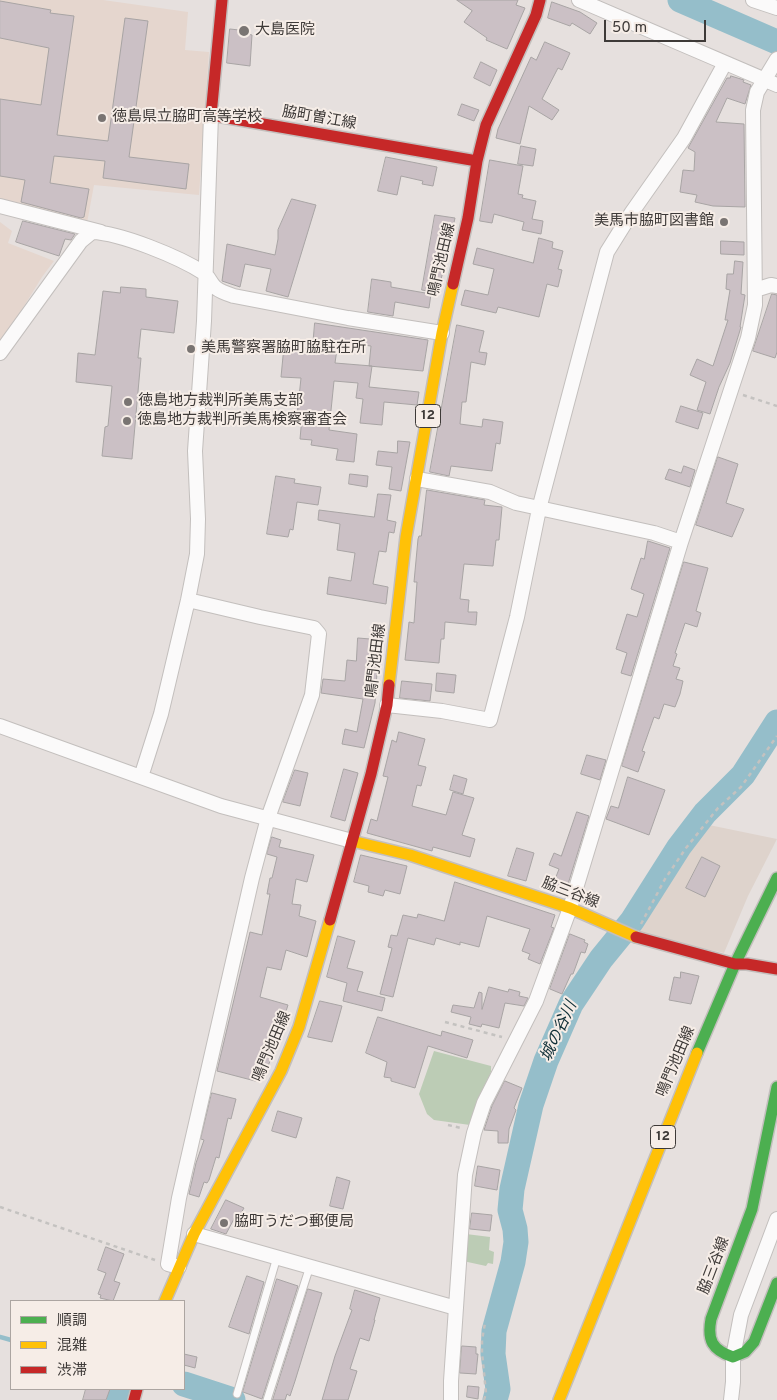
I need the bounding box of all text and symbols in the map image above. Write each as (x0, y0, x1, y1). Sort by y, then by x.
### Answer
scale bar (607, 10, 710, 42)
text: 50 m (612, 19, 647, 38)
place label: 大島医院 (255, 22, 315, 40)
marker: 大島医院 (237, 24, 251, 38)
street label: 脇町曽江線 (281, 104, 357, 134)
place label: 徳島県立脇町高等学校 (112, 109, 262, 127)
marker: 徳島県立脇町高等学校 (96, 112, 108, 124)
place label: 美馬市脇町図書館 (594, 213, 714, 231)
marker: 美馬市脇町図書館 (718, 216, 730, 228)
street label: 鳴門池田線 (426, 221, 460, 299)
place label: 美馬警察署脇町脇駐在所 (201, 340, 366, 358)
marker: 美馬警察署脇町脇駐在所 (185, 343, 197, 355)
place label: 徳島地方裁判所美馬支部 (138, 393, 303, 411)
marker: 徳島地方裁判所美馬支部 (122, 396, 134, 408)
road number: 12 (416, 404, 440, 428)
place label: 徳島地方裁判所美馬検察審査会 (137, 412, 347, 430)
marker: 徳島地方裁判所美馬検察審査会 (121, 415, 133, 427)
street label: 鳴門池田線 (363, 623, 391, 699)
street label: 脇三谷線 (539, 875, 601, 913)
water label: 城の谷川 (538, 999, 582, 1065)
street label: 鳴門池田線 (250, 1009, 296, 1085)
street label: 鳴門池田線 (654, 1024, 700, 1100)
road number: 12 (650, 1126, 676, 1148)
place label: 脇町うだつ郵便局 (234, 1214, 354, 1232)
marker: 脇町うだつ郵便局 (218, 1217, 230, 1229)
street label: 脇三谷線 (696, 1235, 734, 1297)
legend (10, 1300, 185, 1390)
text: 順調 (57, 1312, 87, 1331)
text: 混雑 (57, 1337, 87, 1356)
text: 渋滞 (57, 1362, 87, 1381)

